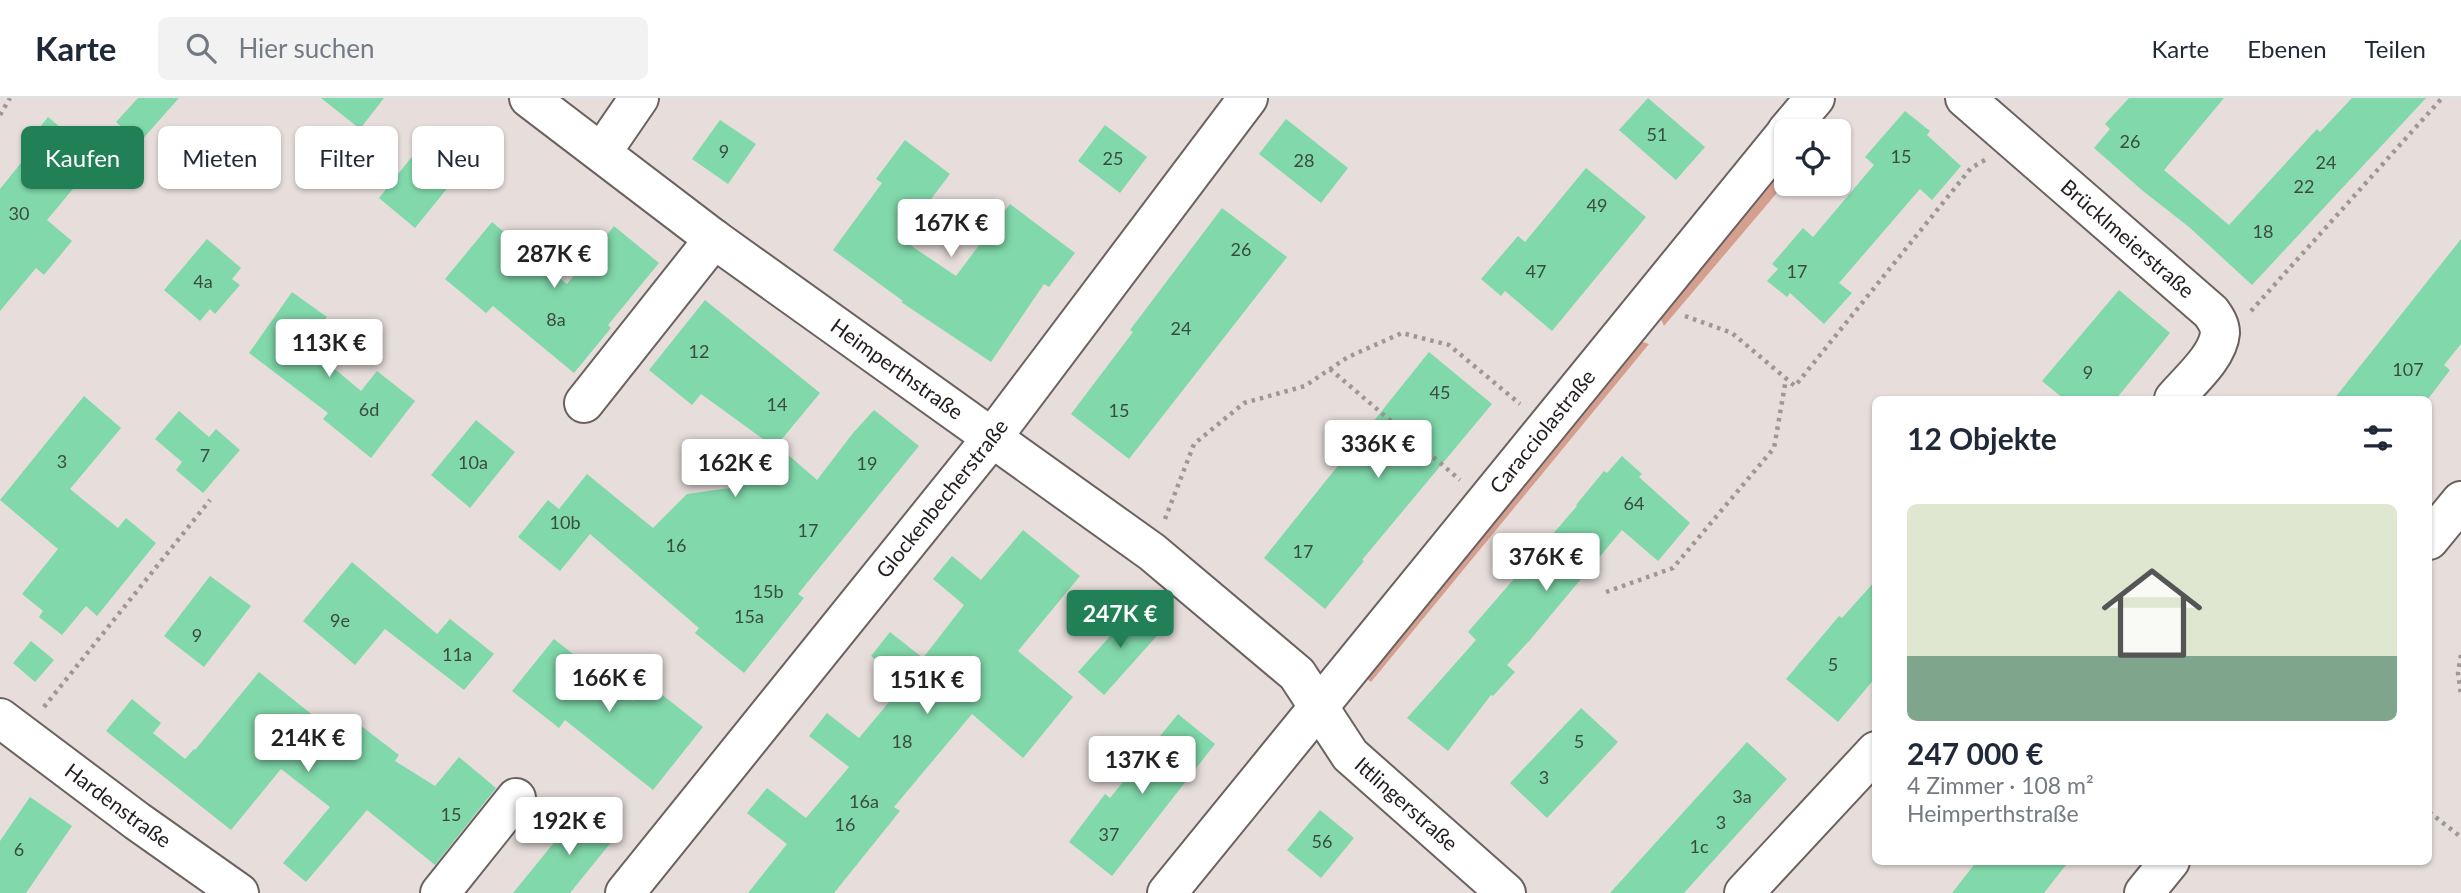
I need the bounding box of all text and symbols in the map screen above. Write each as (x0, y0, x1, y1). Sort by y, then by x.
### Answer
search box (158, 17, 648, 80)
text: Karte (35, 28, 116, 68)
icon: search (182, 29, 220, 67)
text: Hier suchen (238, 32, 375, 64)
text: Karte (2152, 34, 2209, 63)
text: Ebenen (2247, 34, 2327, 63)
text: Teilen (2365, 34, 2426, 63)
map controls (1774, 119, 1851, 196)
button: locate (1774, 119, 1851, 196)
house number: 51 (1647, 123, 1667, 145)
chip: Kaufen (21, 126, 144, 189)
chip: Mieten (158, 126, 281, 189)
chip: Filter (295, 126, 398, 189)
chip: Neu (412, 126, 504, 189)
house number: 26 (2120, 130, 2140, 152)
house number: 9 (719, 140, 729, 162)
house number: 15 (1891, 145, 1911, 167)
house number: 25 (1103, 147, 1123, 169)
house number: 28 (1294, 149, 1314, 171)
house number: 24 (2316, 151, 2336, 173)
street label: Brücklmeierstraße (2056, 173, 2200, 303)
house number: 22 (2294, 175, 2314, 197)
house number: 49 (1587, 194, 1607, 216)
pin: 167K € (894, 200, 1008, 259)
house number: 30 (9, 202, 29, 224)
text: 167K € (914, 208, 988, 236)
house number: 18 (2253, 220, 2273, 242)
pin: 287K € (497, 230, 611, 290)
house number: 26 (1231, 238, 1251, 260)
text: 287K € (517, 239, 591, 267)
house number: 47 (1526, 260, 1546, 282)
house number: 17 (1787, 260, 1807, 282)
house number: 4a (193, 270, 213, 292)
house number: 8a (546, 308, 566, 330)
street label: Heimperthstraße (826, 313, 968, 424)
house number: 24 (1171, 317, 1191, 339)
pin: 113K € (272, 320, 386, 379)
text: 113K € (292, 328, 366, 356)
house number: 12 (689, 340, 709, 362)
house number: 107 (2392, 358, 2424, 380)
house number: 9 (2083, 361, 2093, 383)
street label: Caracciolastraße (1484, 364, 1599, 498)
house number: 45 (1430, 381, 1450, 403)
house number: 14 (767, 393, 787, 415)
house number: 6d (359, 398, 379, 420)
house number: 15 (1109, 399, 1129, 421)
street label: Glockenbecherstraße (870, 414, 1012, 582)
icon: filters (2359, 419, 2397, 457)
pin: 336K € (1321, 420, 1435, 480)
text: 12 Objekte (1907, 420, 2057, 456)
text: 336K € (1341, 429, 1415, 457)
pin: 162K € (678, 440, 792, 499)
house number: 7 (200, 444, 210, 466)
text: 162K € (698, 448, 772, 476)
house number: 3 (57, 450, 67, 472)
house number: 10a (458, 451, 488, 473)
house number: 19 (857, 452, 877, 474)
house number: 64 (1624, 492, 1644, 514)
house number: 10b (550, 511, 580, 533)
house number: 17 (798, 519, 818, 541)
pin: 376K € (1489, 533, 1603, 593)
house number: 16 (666, 534, 686, 556)
house number: 17 (1293, 540, 1313, 562)
text: 376K € (1509, 542, 1583, 570)
icon: home (2089, 550, 2215, 676)
house number: 15b (753, 580, 783, 602)
pin: 247K € (1063, 590, 1177, 650)
text: 247K € (1083, 599, 1157, 627)
house number: 15a (734, 605, 764, 627)
house number: 9e (330, 609, 350, 631)
house number: 9 (192, 624, 202, 646)
house number: 11a (442, 643, 472, 665)
house number: 5 (1828, 653, 1838, 675)
pin: 166K € (552, 654, 666, 714)
pin: 151K € (870, 656, 984, 716)
text: 166K € (572, 663, 646, 691)
text: 151K € (890, 665, 964, 693)
pin: 214K € (251, 714, 365, 774)
text: 214K € (271, 723, 345, 751)
house number: 18 (892, 730, 912, 752)
house number: 5 (1574, 730, 1584, 752)
text: 247 000 € (1907, 735, 2043, 771)
pin: 137K € (1085, 736, 1199, 796)
text: 137K € (1105, 745, 1179, 773)
street label: Ittlingerstraße (1350, 751, 1464, 855)
street label: Hardenstraße (61, 757, 177, 852)
house number: 3 (1539, 766, 1549, 788)
text: 4 Zimmer · 108 m² (1907, 771, 2094, 799)
house number: 3a (1732, 785, 1752, 807)
house number: 16a (849, 790, 879, 812)
pin: 192K € (512, 798, 626, 857)
text: Heimperthstraße (1907, 799, 2079, 827)
house number: 15 (441, 803, 461, 825)
text: 192K € (532, 806, 606, 834)
house number: 3 (1716, 811, 1726, 833)
house number: 16 (835, 813, 855, 835)
house number: 37 (1099, 823, 1119, 845)
house number: 56 (1312, 830, 1332, 852)
house number: 1c (1689, 835, 1709, 857)
house number: 6 (14, 838, 24, 860)

